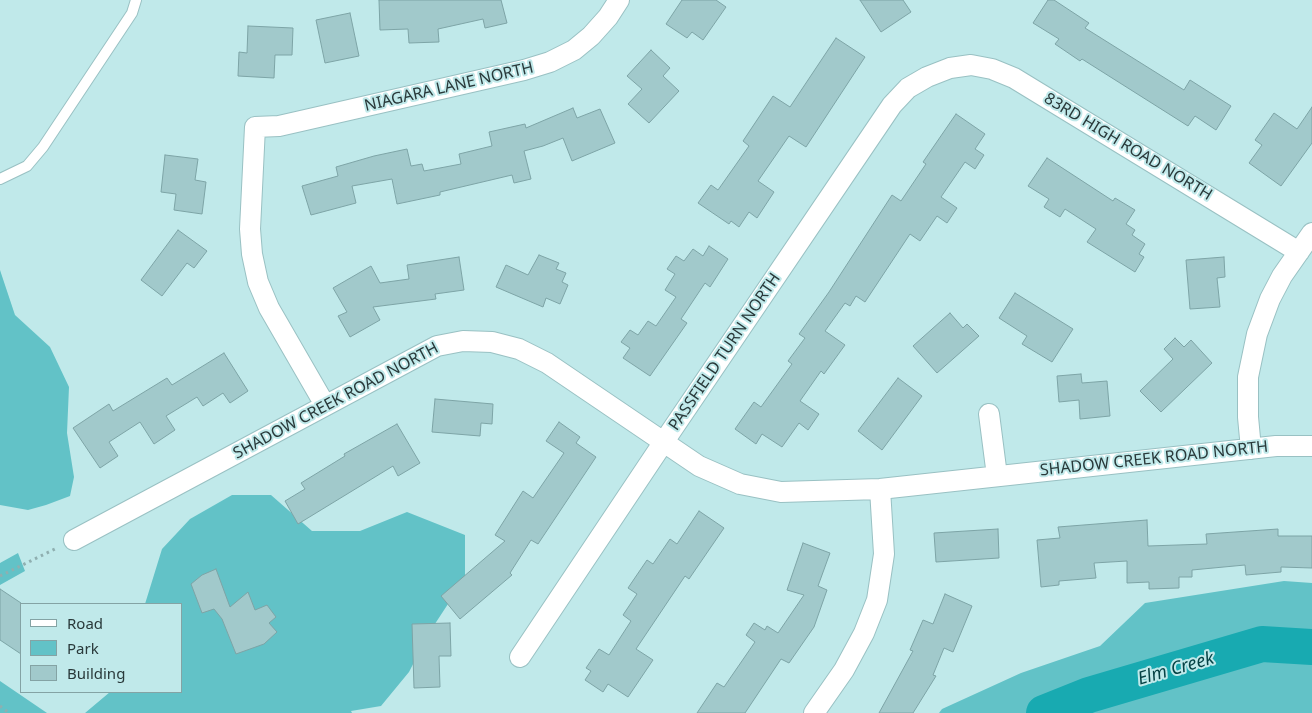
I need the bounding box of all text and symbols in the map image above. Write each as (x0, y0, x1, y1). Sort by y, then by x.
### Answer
street label: NIAGARA LANE NORTH (363, 58, 535, 116)
street label: 83RD HIGH ROAD NORTH (1041, 89, 1215, 205)
street label: PASSFIELD TURN NORTH (665, 270, 785, 434)
street label: SHADOW CREEK ROAD NORTH (230, 339, 442, 463)
street label: SHADOW CREEK ROAD NORTH (1039, 437, 1269, 481)
legend (20, 603, 182, 693)
text: Road (67, 613, 103, 633)
text: Park (67, 638, 99, 658)
water label: Elm Creek (1135, 648, 1217, 690)
text: Building (67, 663, 125, 683)

